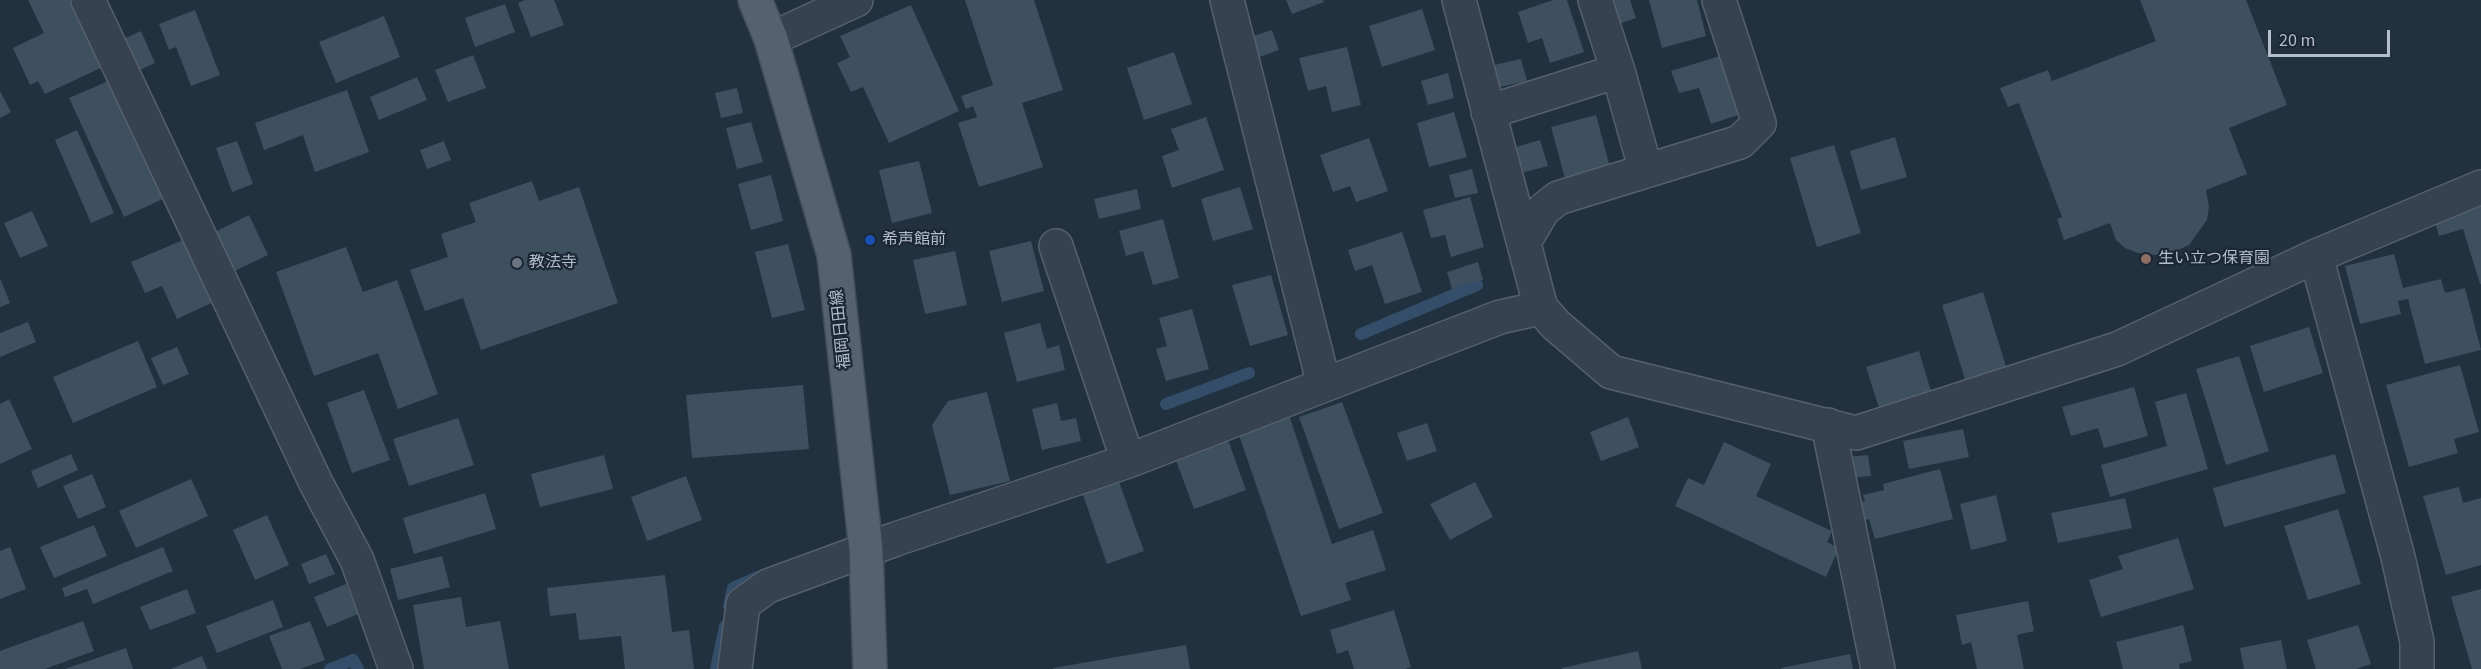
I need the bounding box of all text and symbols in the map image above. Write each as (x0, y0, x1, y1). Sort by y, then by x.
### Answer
scale bar (2271, 18, 2392, 56)
text: 20 m (2279, 28, 2315, 53)
place label: 希声館前 (882, 230, 946, 250)
marker: 希声館前 (863, 233, 877, 247)
place label: 生い立つ保育園 (2158, 249, 2270, 269)
marker: 生い立つ保育園 (2139, 252, 2153, 266)
place label: 教法寺 (529, 253, 577, 273)
marker: 教法寺 (510, 256, 524, 270)
street label: 福岡日田線 (828, 288, 856, 370)

